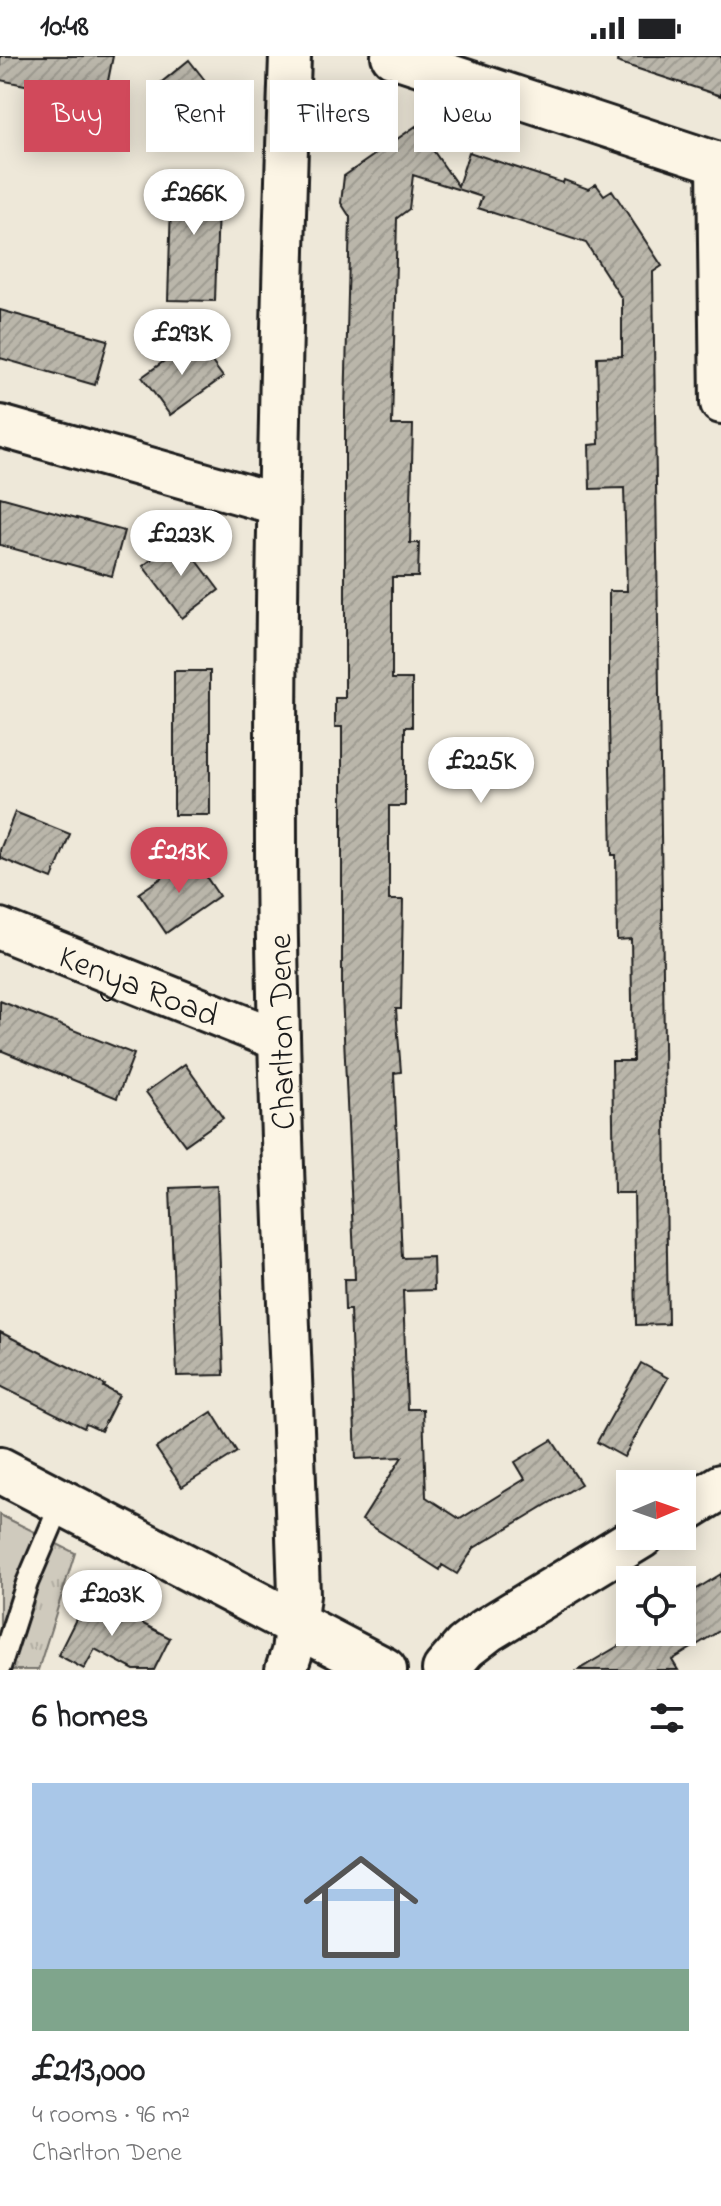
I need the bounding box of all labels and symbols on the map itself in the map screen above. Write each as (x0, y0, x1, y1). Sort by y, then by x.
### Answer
pin: £266K (138, 169, 250, 237)
pin: £293K (126, 309, 238, 377)
pin: £223K (125, 510, 237, 578)
pin: £225K (425, 737, 537, 805)
pin: £213K (123, 827, 235, 895)
street label: Charlton Dene (257, 933, 311, 1130)
street label: Kenya Road (50, 934, 225, 1042)
north arrow (616, 1470, 696, 1550)
pin: £203K (56, 1570, 168, 1638)

